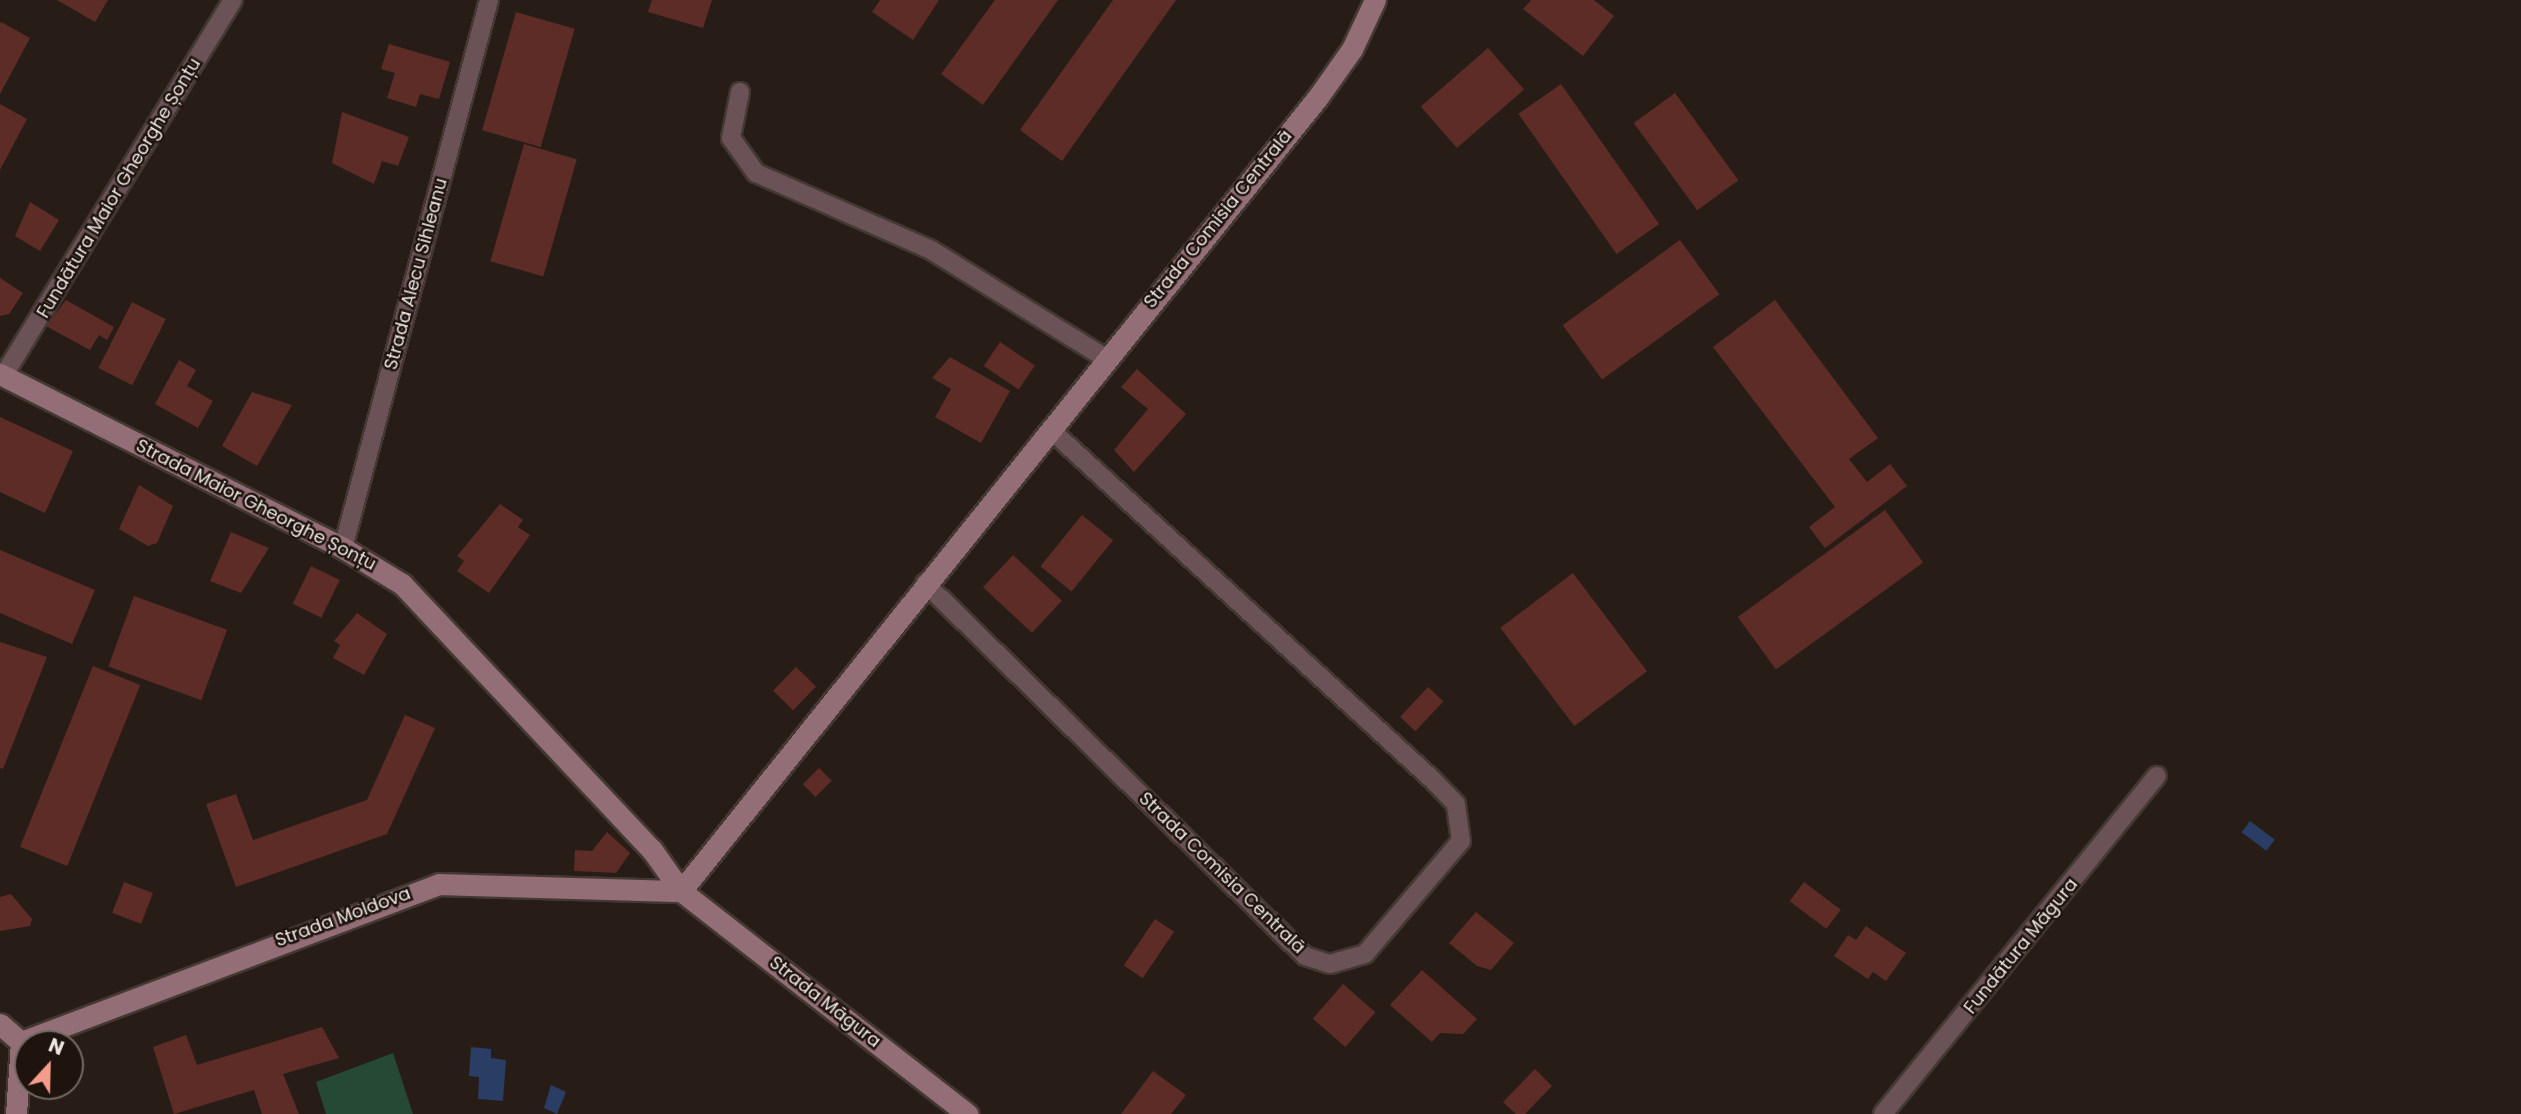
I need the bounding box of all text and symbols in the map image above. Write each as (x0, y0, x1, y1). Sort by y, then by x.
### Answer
street label: Fundătura Maior Gheorghe Șonțu (33, 54, 205, 322)
street label: Strada Comisia Centrală (1139, 126, 1297, 312)
street label: Strada Alecu Sihleanu (380, 176, 452, 372)
street label: Strada Maior Gheorghe Șonțu (132, 435, 380, 575)
street label: Strada Comisia Centrală (1134, 788, 1310, 958)
street label: Fundătura Măgura (1960, 874, 2082, 1018)
street label: Strada Moldova (272, 882, 414, 952)
street label: Strada Măgura (765, 952, 885, 1052)
north arrow (14, 1030, 84, 1100)
text: N (45, 1032, 68, 1062)

